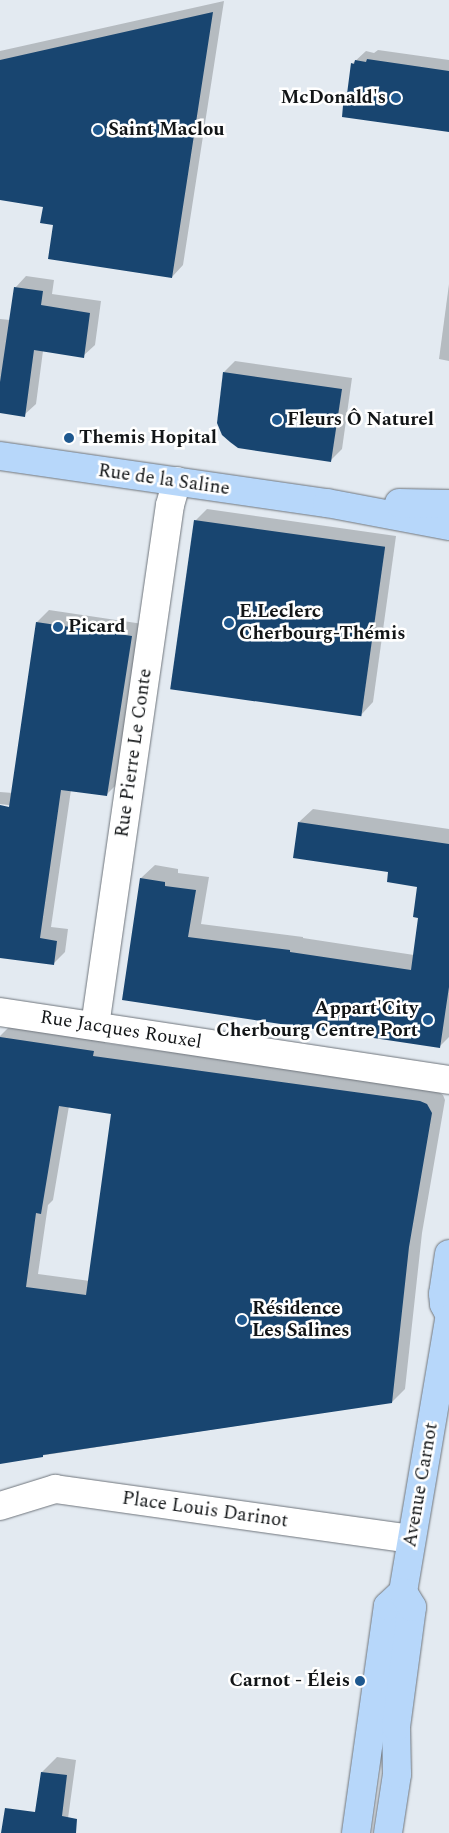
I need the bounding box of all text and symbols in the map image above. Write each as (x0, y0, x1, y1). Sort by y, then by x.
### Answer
place label: McDonald's (280, 87, 386, 109)
marker: McDonald's (390, 92, 402, 104)
place label: Saint Maclou (108, 119, 225, 141)
marker: Saint Maclou (92, 124, 104, 136)
place label: Fleurs Ô Naturel (287, 409, 434, 431)
marker: Fleurs Ô Naturel (271, 414, 283, 426)
place label: Themis Hopital (79, 427, 217, 449)
marker: Themis Hopital (63, 432, 75, 444)
street label: Rue de la Saline (97, 459, 231, 501)
place label: E.Leclerc Cherbourg-Thémis (239, 601, 406, 645)
place label: Picard (68, 616, 125, 638)
marker: E.Leclerc Cherbourg-Thémis (223, 617, 235, 629)
marker: Picard (52, 621, 64, 633)
street label: Rue Pierre Le Conte (111, 667, 157, 839)
place label: Appart'City Cherbourg Centre Port (216, 998, 418, 1042)
street label: Rue Jacques Rouxel (39, 1006, 203, 1054)
marker: Appart'City Cherbourg Centre Port (422, 1014, 434, 1026)
place label: Résidence Les Salines (252, 1298, 350, 1342)
marker: Résidence Les Salines (236, 1314, 248, 1326)
street label: Avenue Carnot (399, 1421, 443, 1549)
street label: Place Louis Darinot (121, 1487, 289, 1533)
place label: Carnot - Éleis (229, 1670, 350, 1692)
marker: Carnot - Éleis (354, 1675, 366, 1687)

